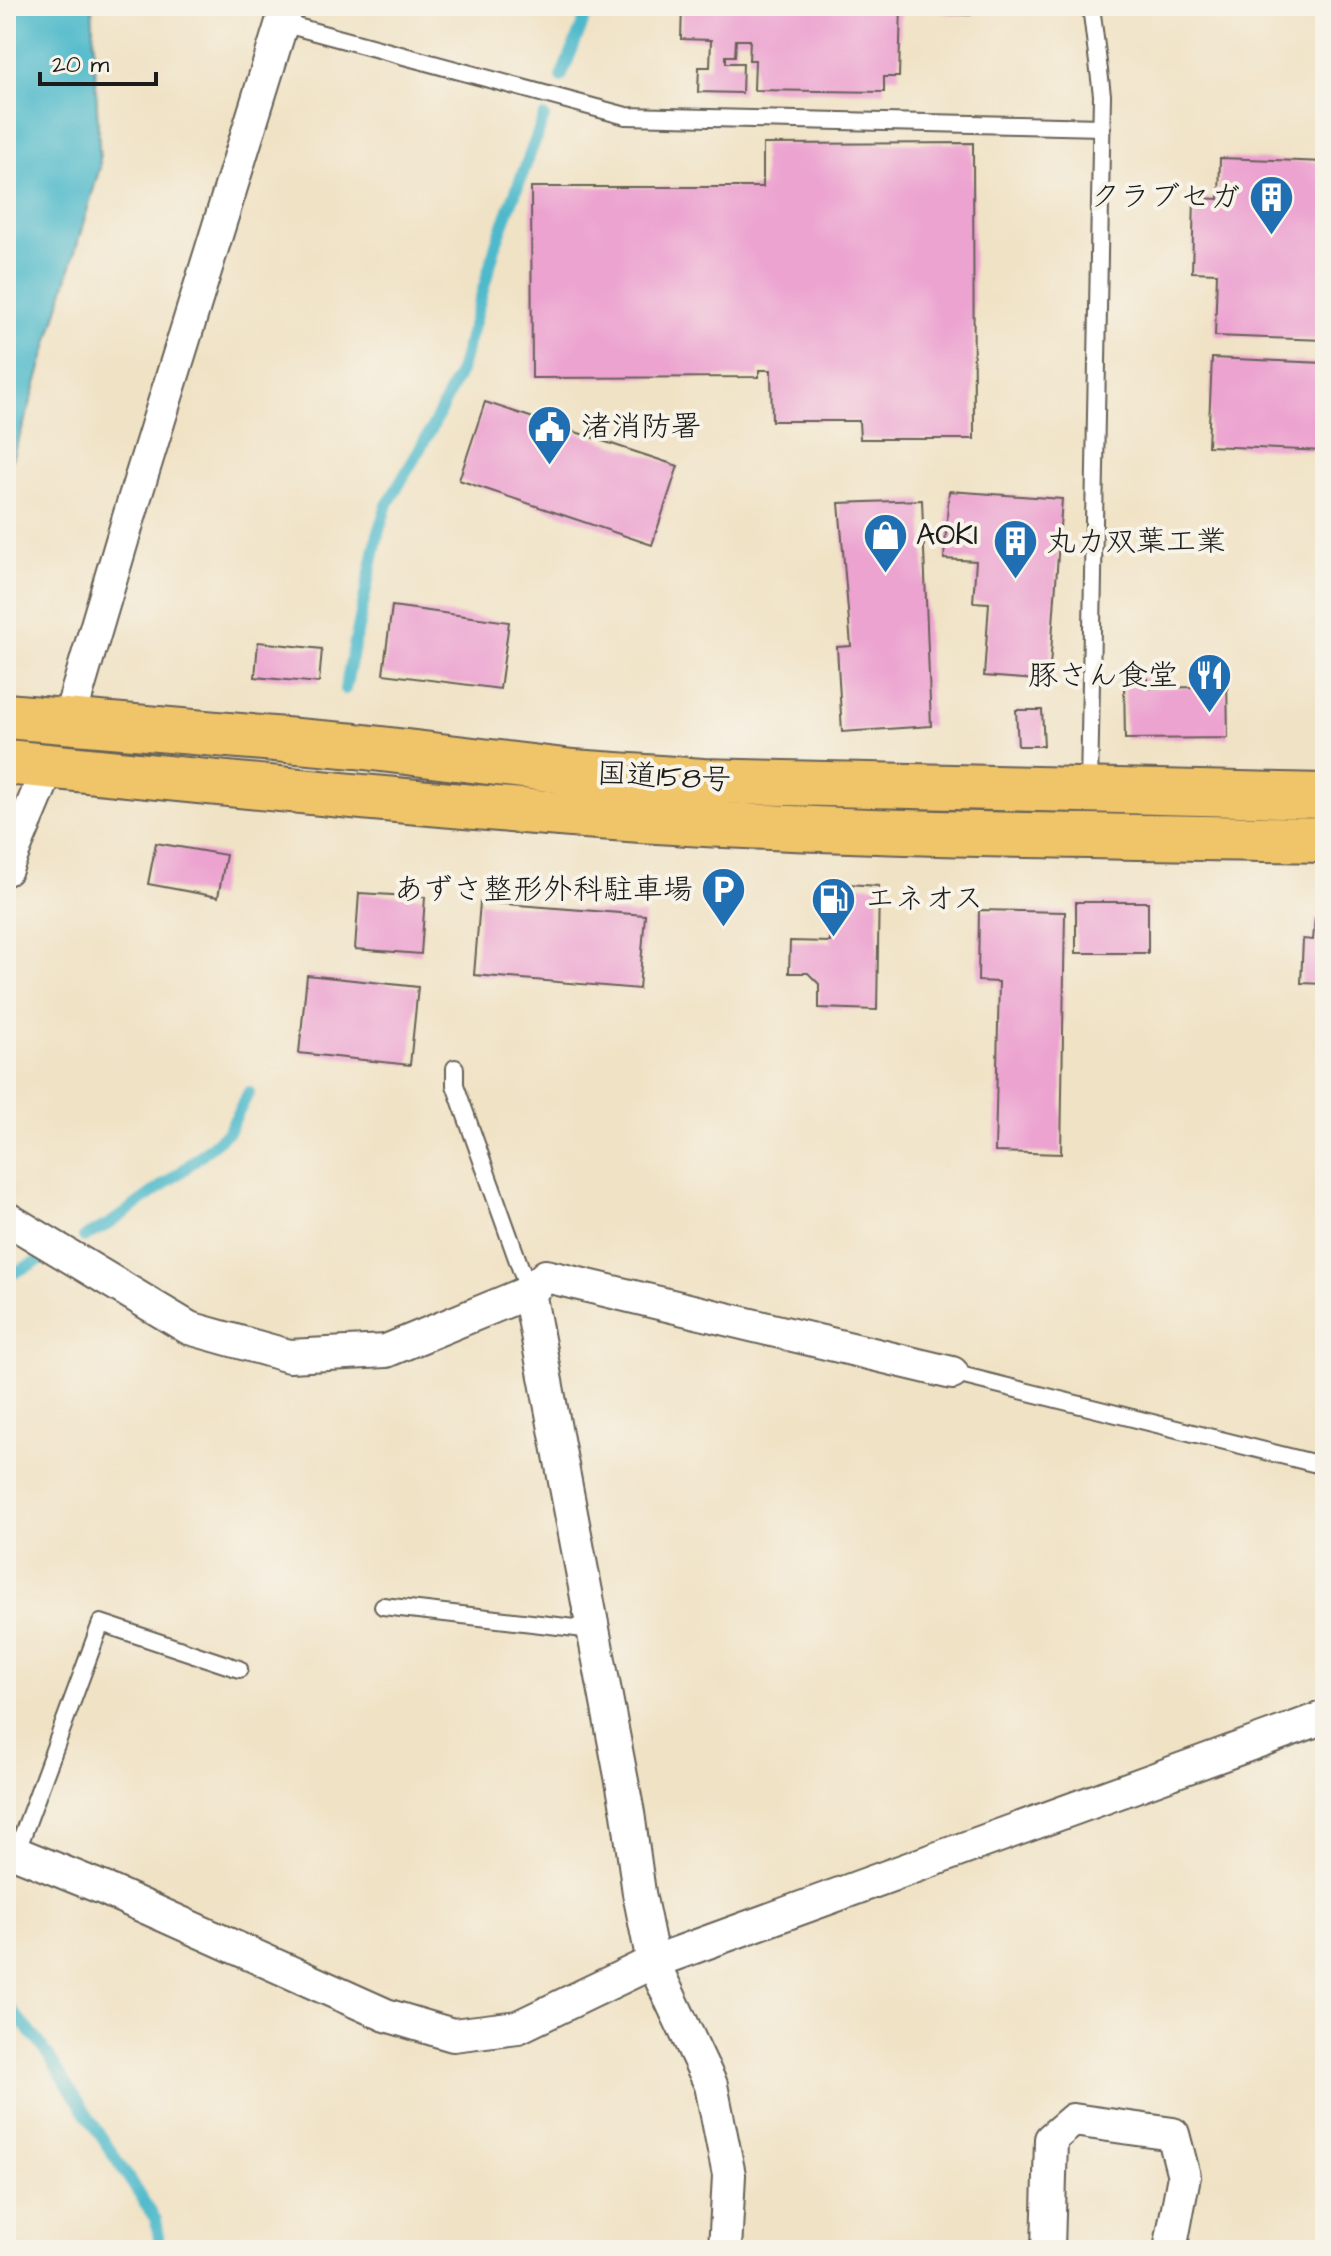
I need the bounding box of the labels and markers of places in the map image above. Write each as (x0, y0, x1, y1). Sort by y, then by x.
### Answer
building icon: クラブセガ (1247, 173, 1295, 236)
place label: クラブセガ (1090, 176, 1240, 218)
public building icon: 渚消防署 (526, 403, 574, 466)
place label: 渚消防署 (581, 406, 701, 448)
shop icon: AOKI (861, 511, 909, 574)
place label: AOKI (916, 514, 978, 556)
building icon: 丸カ双葉工業 (991, 518, 1039, 581)
place label: 丸カ双葉工業 (1046, 521, 1226, 563)
restaurant icon: 豚さん食堂 (1185, 652, 1233, 715)
place label: 豚さん食堂 (1028, 655, 1178, 697)
parking icon: あずさ整形外科駐車場 (700, 866, 748, 929)
place label: あずさ整形外科駐車場 (394, 869, 693, 911)
fuel station icon: エネオス (810, 875, 858, 938)
place label: エネオス (865, 878, 983, 920)

